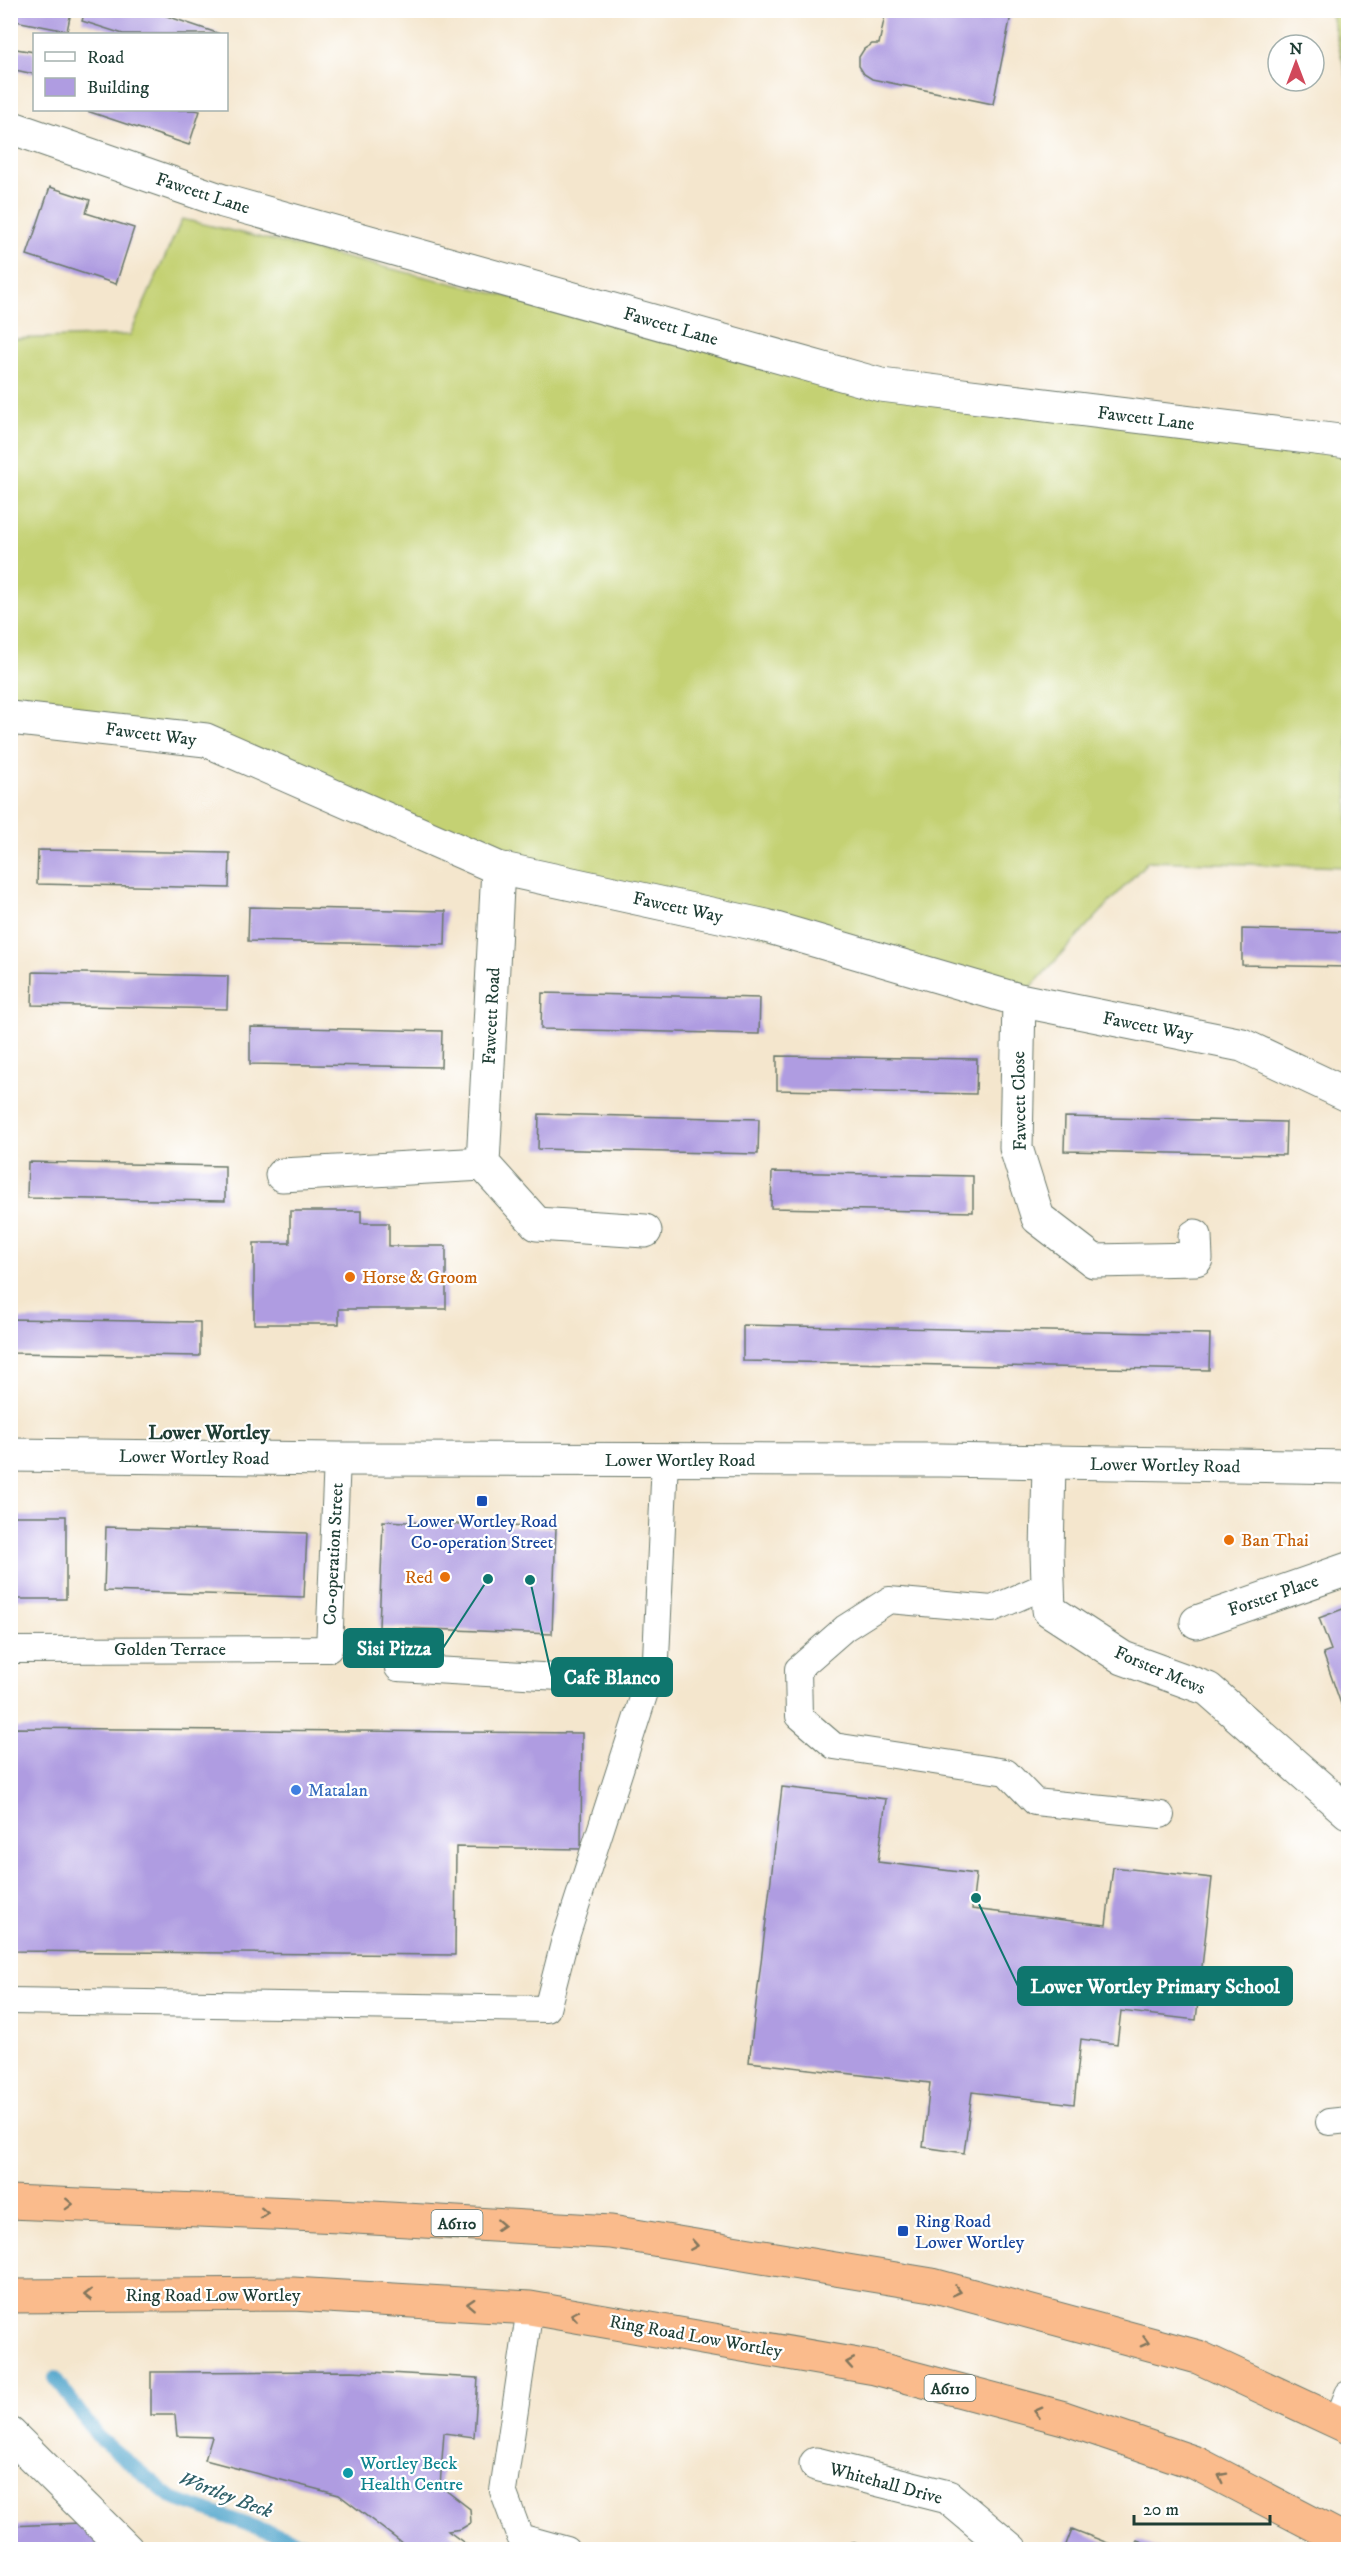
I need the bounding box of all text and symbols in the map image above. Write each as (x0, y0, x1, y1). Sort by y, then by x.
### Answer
legend (33, 33, 228, 111)
north arrow (1266, 33, 1326, 93)
text: N (1289, 39, 1303, 59)
text: Road (87, 47, 124, 69)
text: Building (87, 77, 149, 99)
street label: Fawcett Lane (153, 168, 252, 219)
street label: Fawcett Lane (621, 303, 721, 351)
street label: Fawcett Lane (1096, 402, 1196, 436)
street label: Fawcett Way (104, 718, 198, 752)
street label: Fawcett Way (631, 888, 725, 928)
street label: Fawcett Road (478, 967, 506, 1065)
street label: Fawcett Way (1101, 1007, 1195, 1047)
street label: Fawcett Close (1008, 1051, 1032, 1151)
place label: Horse & Groom (362, 1267, 478, 1289)
marker: Horse & Groom (343, 1270, 357, 1284)
district label: Lower Wortley (148, 1421, 270, 1446)
street label: Lower Wortley Road (119, 1446, 269, 1470)
street label: Lower Wortley Road (605, 1450, 755, 1472)
street label: Lower Wortley Road (1090, 1454, 1240, 1478)
street label: Co-operation Street (319, 1482, 349, 1626)
marker: Lower Wortley Road Co-operation Street (475, 1494, 489, 1508)
place label: Lower Wortley Road Co-operation Street (407, 1511, 557, 1554)
place label: Ban Thai (1241, 1530, 1309, 1552)
marker: Ban Thai (1222, 1533, 1236, 1547)
place label: Red (405, 1567, 433, 1589)
marker: Red (438, 1570, 452, 1584)
street label: Forster Place (1225, 1570, 1321, 1622)
callout: Sisi Pizza (344, 1629, 443, 1667)
text: Sisi Pizza (357, 1637, 432, 1662)
street label: Golden Terrace (114, 1639, 226, 1661)
street label: Forster Mews (1111, 1642, 1208, 1700)
callout: Cafe Blanco (552, 1658, 672, 1696)
text: Cafe Blanco (564, 1666, 660, 1691)
place label: Matalan (308, 1780, 369, 1802)
marker: Matalan (289, 1783, 303, 1797)
callout: Lower Wortley Primary School (1018, 1967, 1292, 2005)
text: Lower Wortley Primary School (1030, 1975, 1281, 2000)
one-way arrow (64, 2198, 73, 2211)
one-way arrow (259, 2206, 268, 2219)
road number: A6110 (432, 2210, 482, 2236)
place label: Ring Road Lower Wortley (915, 2211, 1025, 2254)
one-way arrow (496, 2218, 505, 2231)
marker: Ring Road Lower Wortley (896, 2224, 910, 2238)
one-way arrow (689, 2239, 699, 2251)
one-way arrow (952, 2284, 962, 2297)
street label: Ring Road Low Wortley (126, 2285, 301, 2307)
one-way arrow (83, 2289, 92, 2301)
one-way arrow (467, 2298, 476, 2311)
one-way arrow (570, 2309, 580, 2322)
street label: Ring Road Low Wortley (608, 2311, 784, 2363)
one-way arrow (1140, 2335, 1150, 2348)
one-way arrow (845, 2357, 855, 2370)
road number: A6110 (924, 2375, 976, 2401)
one-way arrow (1034, 2406, 1044, 2419)
place label: Wortley Beck Health Centre (359, 2453, 463, 2496)
street label: Whitehall Drive (826, 2458, 945, 2510)
water label: Wortley Beck (175, 2466, 276, 2525)
marker: Wortley Beck Health Centre (341, 2466, 355, 2480)
one-way arrow (1217, 2472, 1228, 2484)
scale bar (1134, 2488, 1270, 2526)
text: 20 m (1143, 2499, 1179, 2521)

